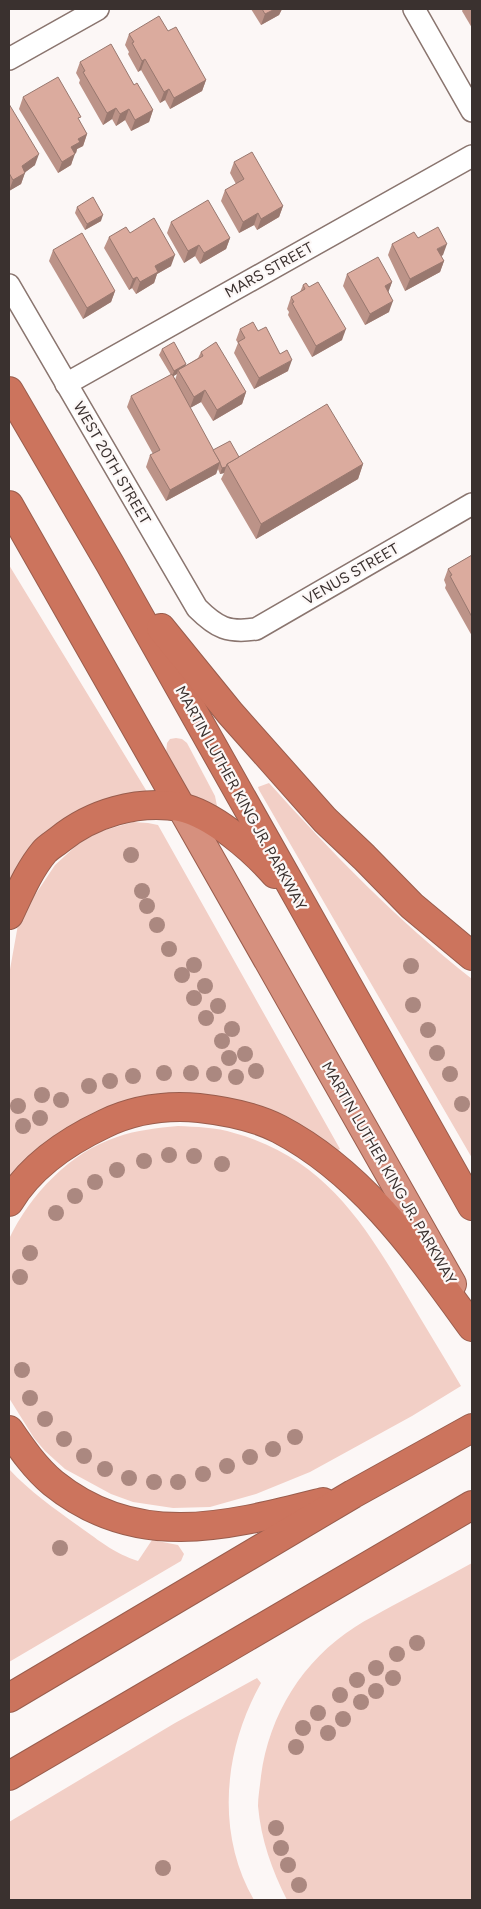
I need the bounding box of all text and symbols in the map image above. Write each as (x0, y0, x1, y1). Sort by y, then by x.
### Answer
street label: MARS STREET (222, 238, 317, 302)
street label: WEST 20TH STREET (70, 398, 155, 528)
street label: VENUS STREET (300, 539, 403, 609)
street label: MARTIN LUTHER KING JR. PARKWAY (172, 683, 310, 913)
street label: MARTIN LUTHER KING JR. PARKWAY (318, 1059, 460, 1287)

